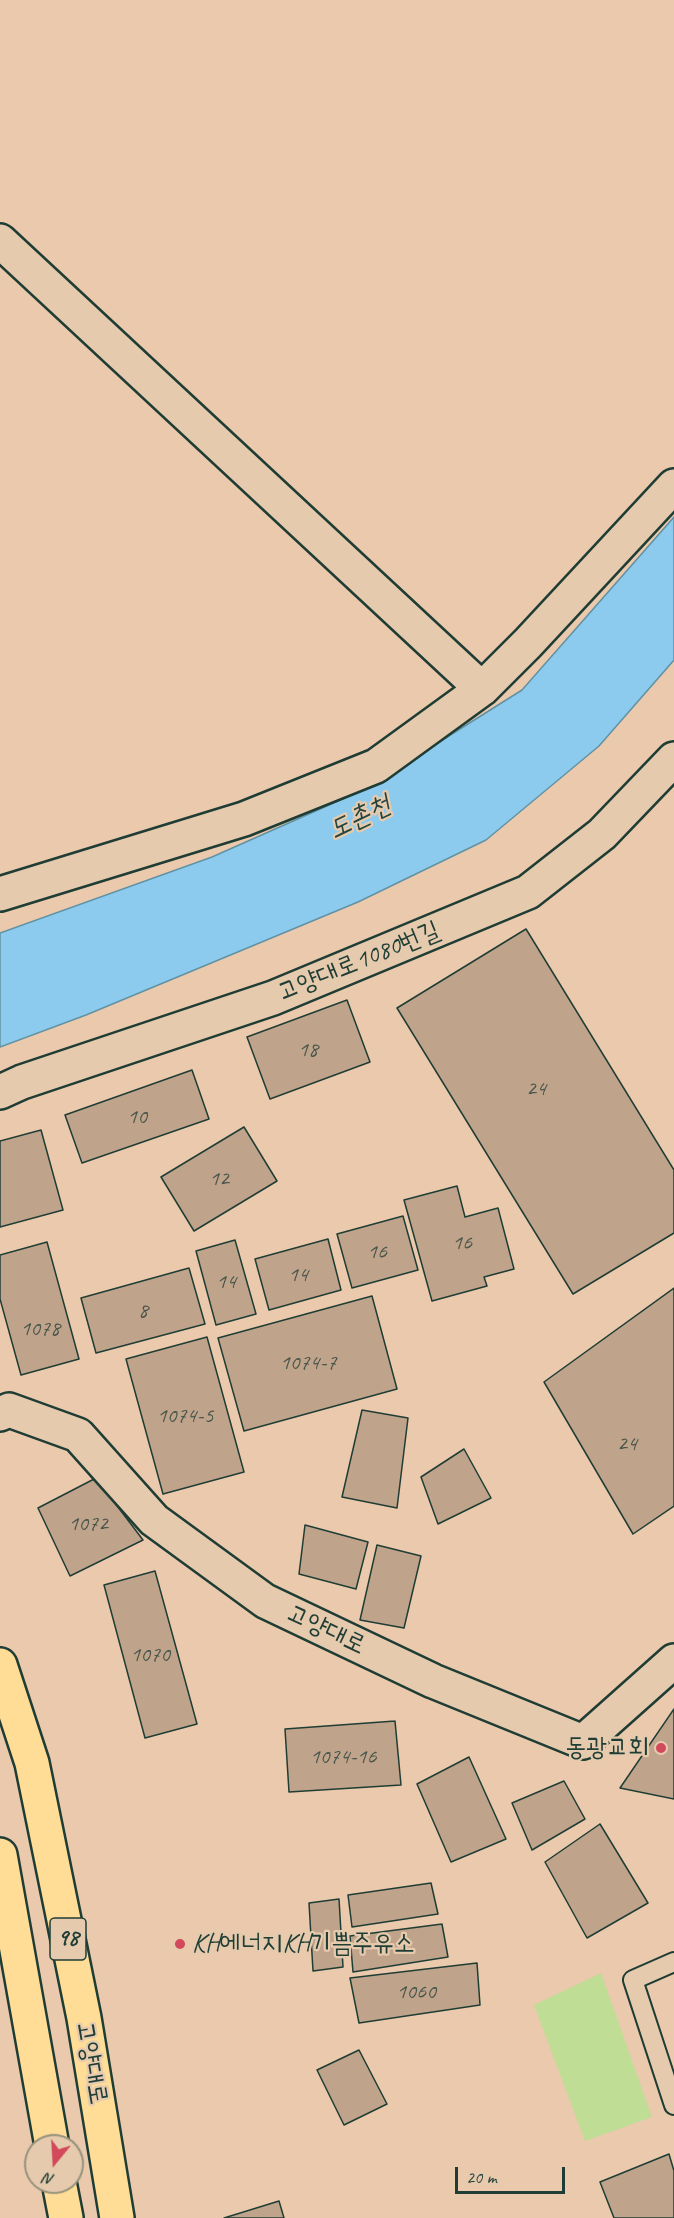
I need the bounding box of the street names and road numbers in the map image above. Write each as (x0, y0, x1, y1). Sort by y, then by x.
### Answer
street label: 고양대로1080번길 (273, 915, 445, 1009)
street label: 고양대로 (281, 1598, 371, 1662)
road number: 98 (50, 1918, 86, 1960)
street label: 고양대로 (68, 2019, 114, 2107)

